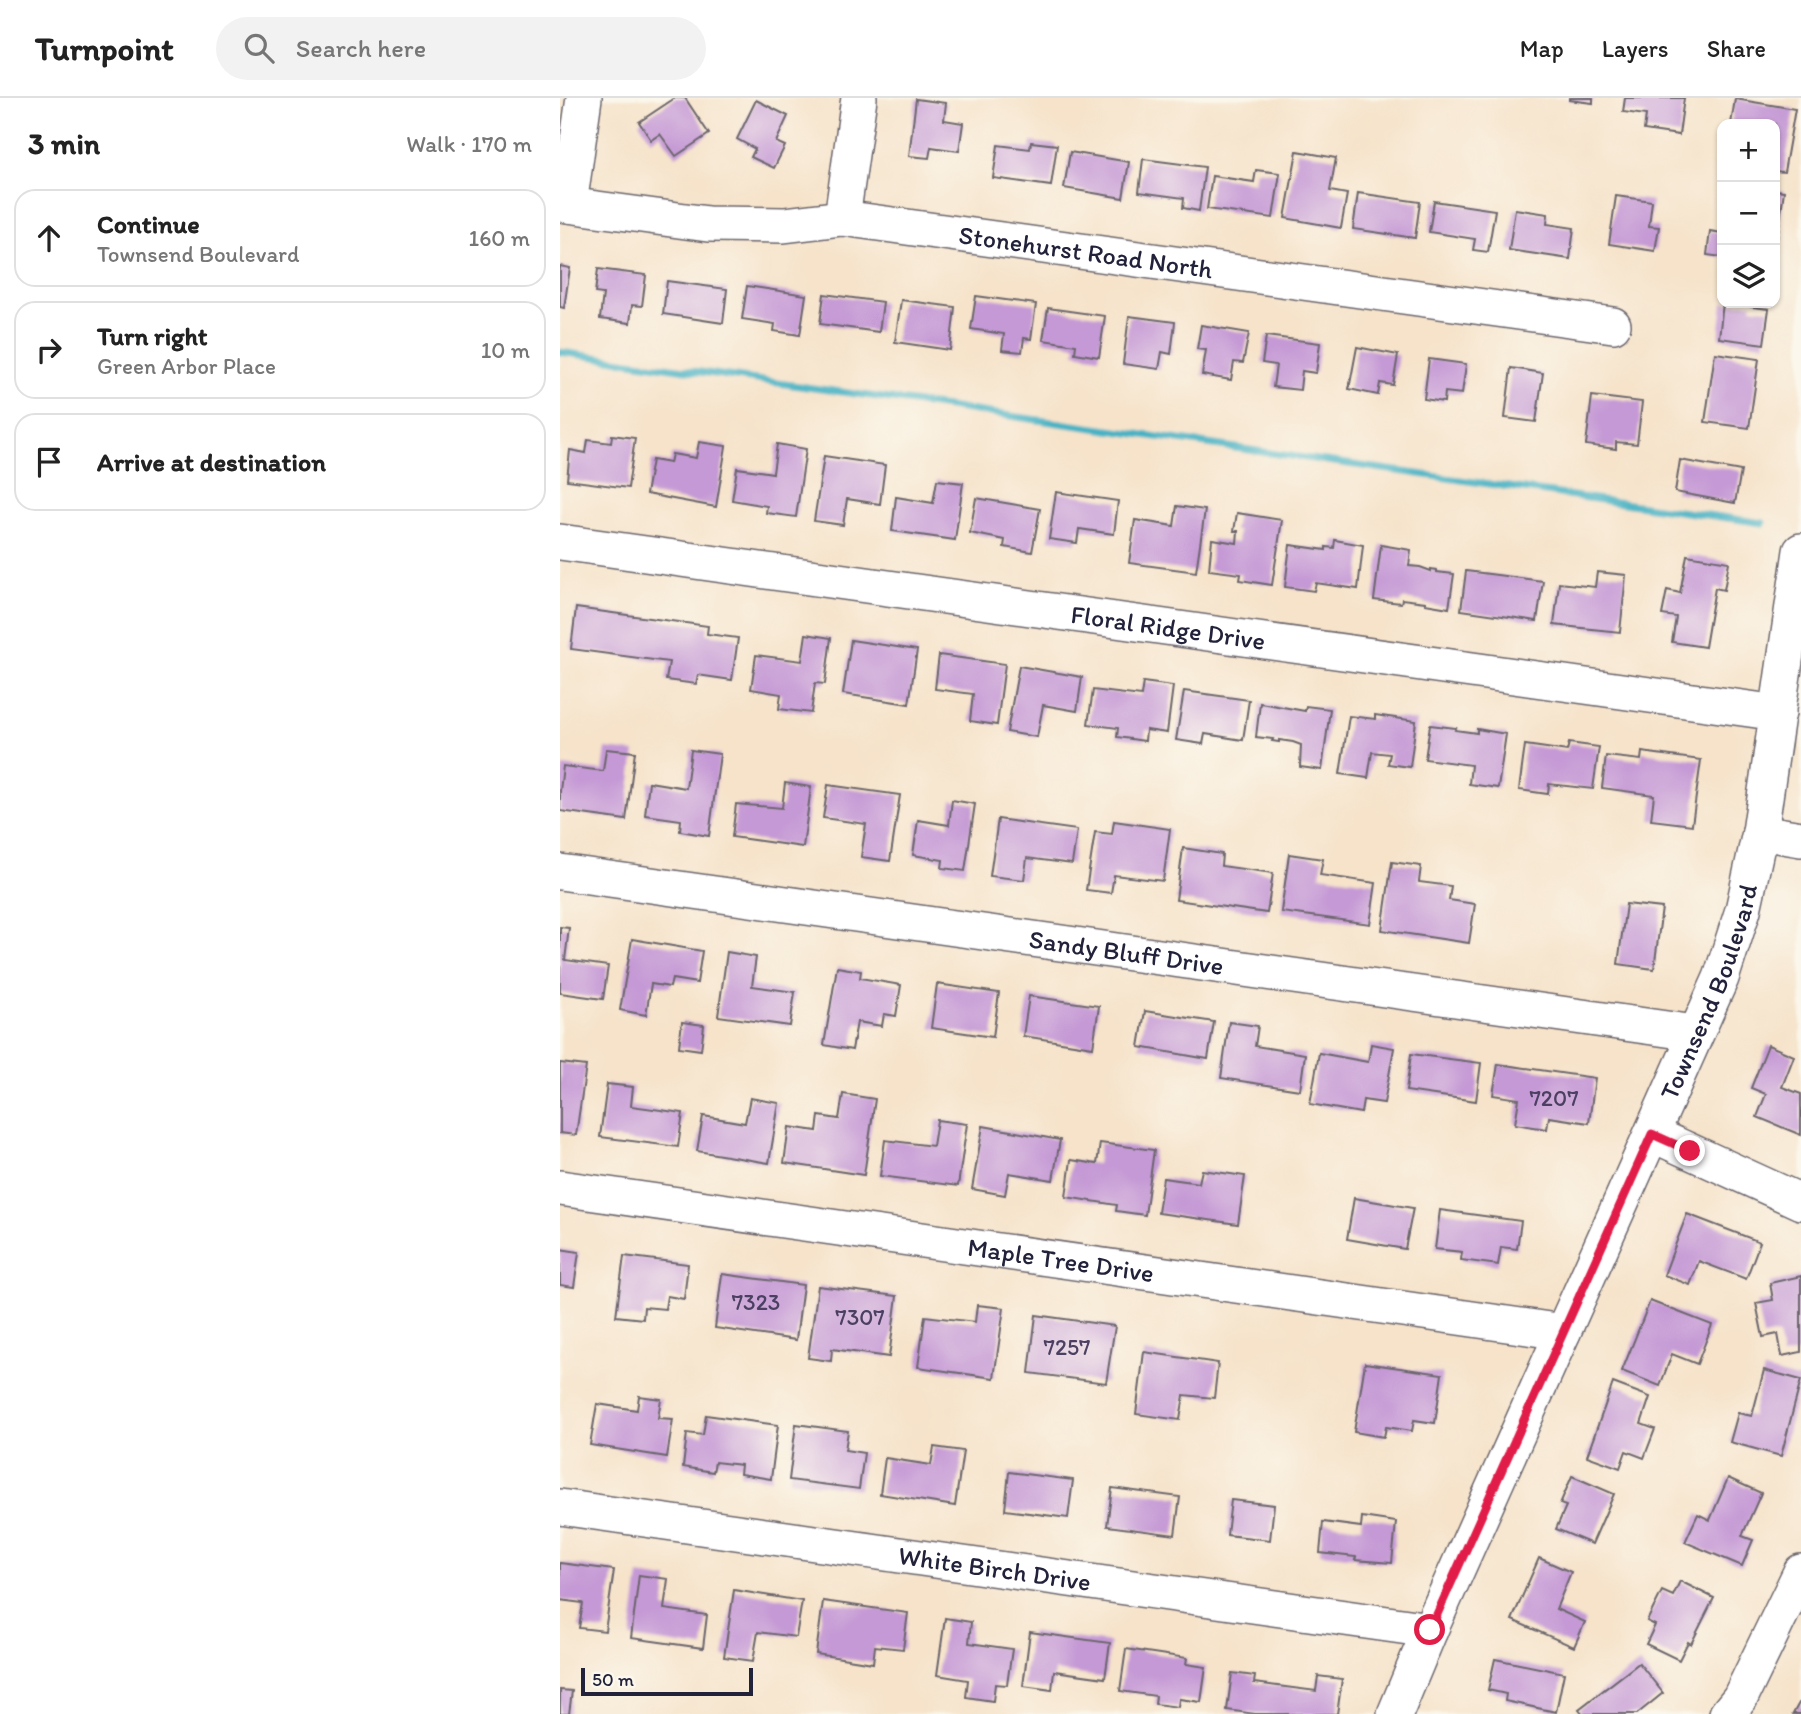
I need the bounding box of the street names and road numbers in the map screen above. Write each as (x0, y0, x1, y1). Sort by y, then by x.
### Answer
street label: Stonehurst Road North (957, 218, 1215, 285)
street label: Floral Ridge Drive (1069, 598, 1267, 657)
street label: Townsend Boulevard (1653, 881, 1764, 1105)
street label: Sandy Bluff Drive (1027, 923, 1226, 982)
street label: Maple Tree Drive (966, 1231, 1156, 1289)
street label: White Birch Drive (896, 1539, 1093, 1598)

